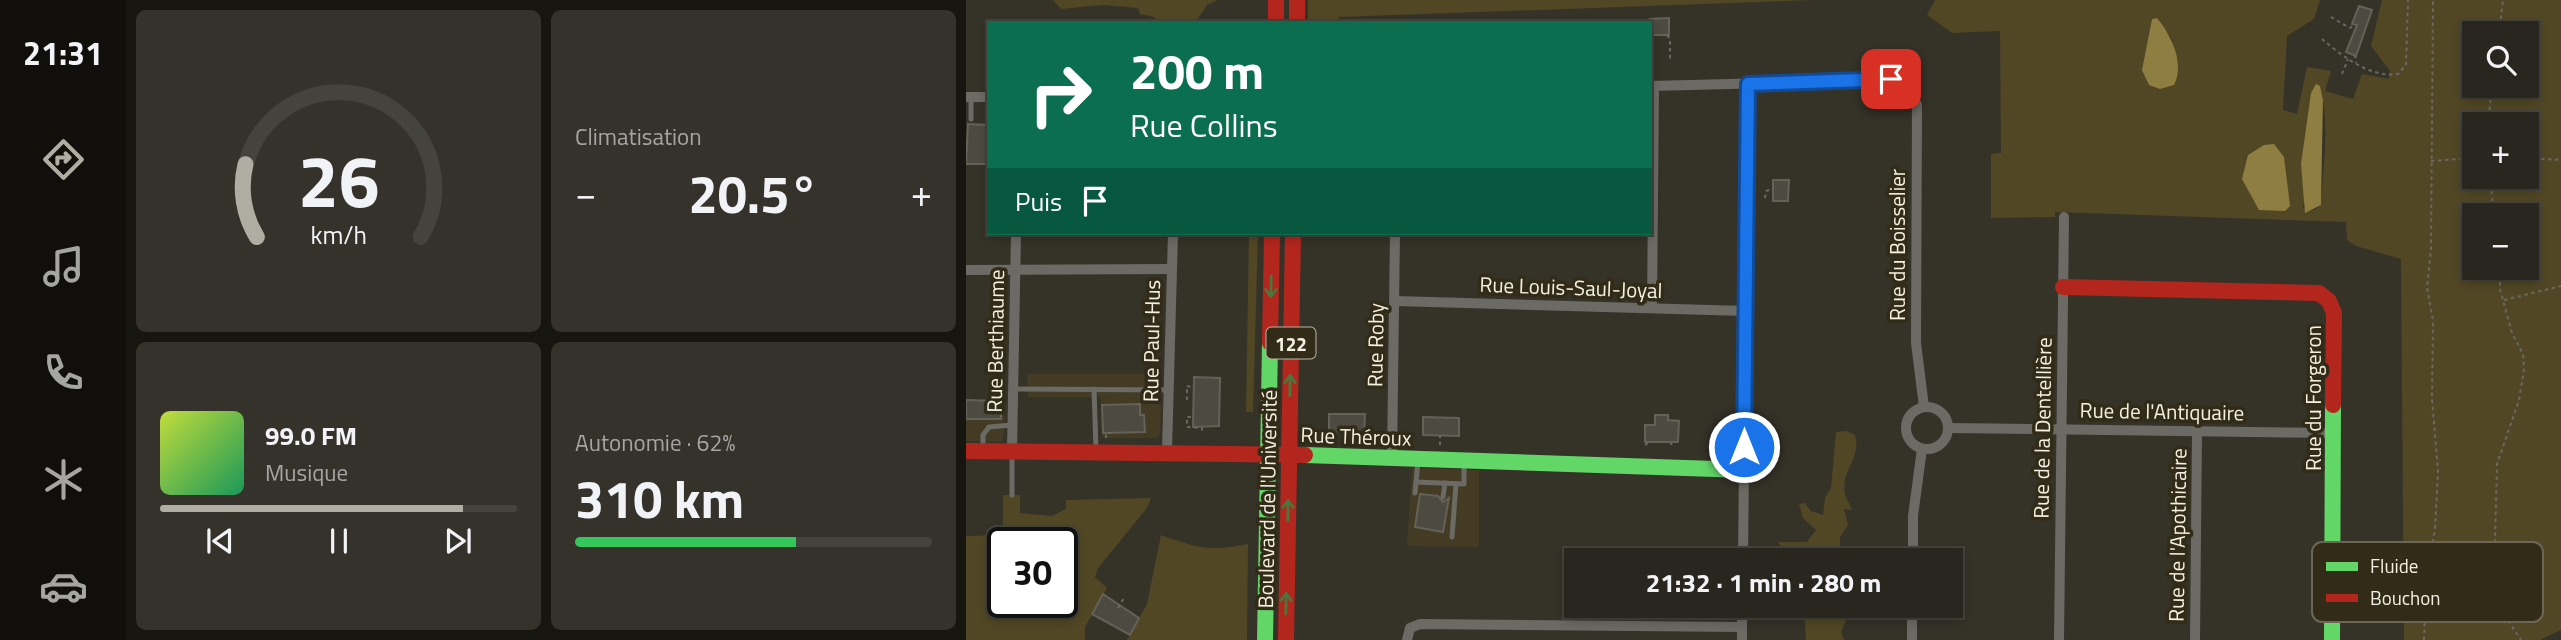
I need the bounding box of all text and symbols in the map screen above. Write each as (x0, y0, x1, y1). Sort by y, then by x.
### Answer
map controls (2462, 21, 2539, 280)
button: search (2462, 21, 2539, 98)
text: 21:31 (23, 29, 103, 77)
text: 200 m (1130, 33, 1264, 108)
icon: right (1015, 49, 1106, 140)
pin (1861, 49, 1921, 109)
icon: arrive (1872, 60, 1910, 98)
text: Rue Collins (1130, 101, 1278, 149)
button: + (2462, 112, 2539, 189)
text: Climatisation (575, 119, 702, 154)
text: 26 (298, 125, 379, 235)
icon: directions (39, 135, 88, 184)
text: 20.5° (689, 154, 818, 233)
text: − (575, 164, 596, 222)
text: + (911, 164, 932, 222)
street label: Rue du Boisselier (1881, 169, 1913, 321)
text: Puis (1015, 182, 1062, 221)
icon: arrive (1076, 182, 1114, 220)
button: − (2462, 203, 2539, 280)
text: km/h (310, 216, 367, 254)
icon: music (39, 242, 88, 291)
street label: Rue Louis-Saul-Joyal (1479, 268, 1663, 306)
street label: Rue Berthiaume (978, 269, 1012, 413)
one-way arrow (1264, 275, 1277, 298)
street label: Rue Paul-Hus (1134, 280, 1168, 402)
street label: Rue Roby (1358, 303, 1392, 387)
street label: Rue du Forgeron (2297, 325, 2329, 471)
road number: 122 (1266, 328, 1316, 358)
street label: Rue de la Dentellière (2024, 337, 2060, 519)
icon: phone (39, 348, 88, 397)
one-way arrow (1283, 374, 1297, 397)
street label: Boulevard de l'Université (1249, 389, 1285, 609)
street label: Rue de l'Antiquaire (2079, 394, 2245, 428)
position arrow (1707, 410, 1781, 484)
text: 99.0 FM (265, 416, 357, 455)
street label: Rue Théroux (1300, 418, 1413, 454)
text: Autonomie · 62% (575, 425, 735, 460)
street label: Rue de l'Apothicaire (2159, 448, 2195, 622)
icon: climate (39, 455, 88, 504)
text: Musique (265, 455, 348, 490)
text: 310 km (575, 459, 744, 538)
one-way arrow (1281, 499, 1294, 522)
icon: previous (201, 522, 239, 560)
icon: pause (320, 522, 358, 560)
icon: next (439, 522, 477, 560)
speed limit sign: 30 (987, 527, 1078, 618)
legend (2312, 542, 2543, 622)
text: Fluide (2370, 551, 2418, 580)
icon: car (39, 562, 88, 611)
text: 21:32 · 1 min · 280 m (1646, 563, 1881, 602)
text: Bouchon (2370, 583, 2441, 612)
one-way arrow (1279, 592, 1293, 615)

